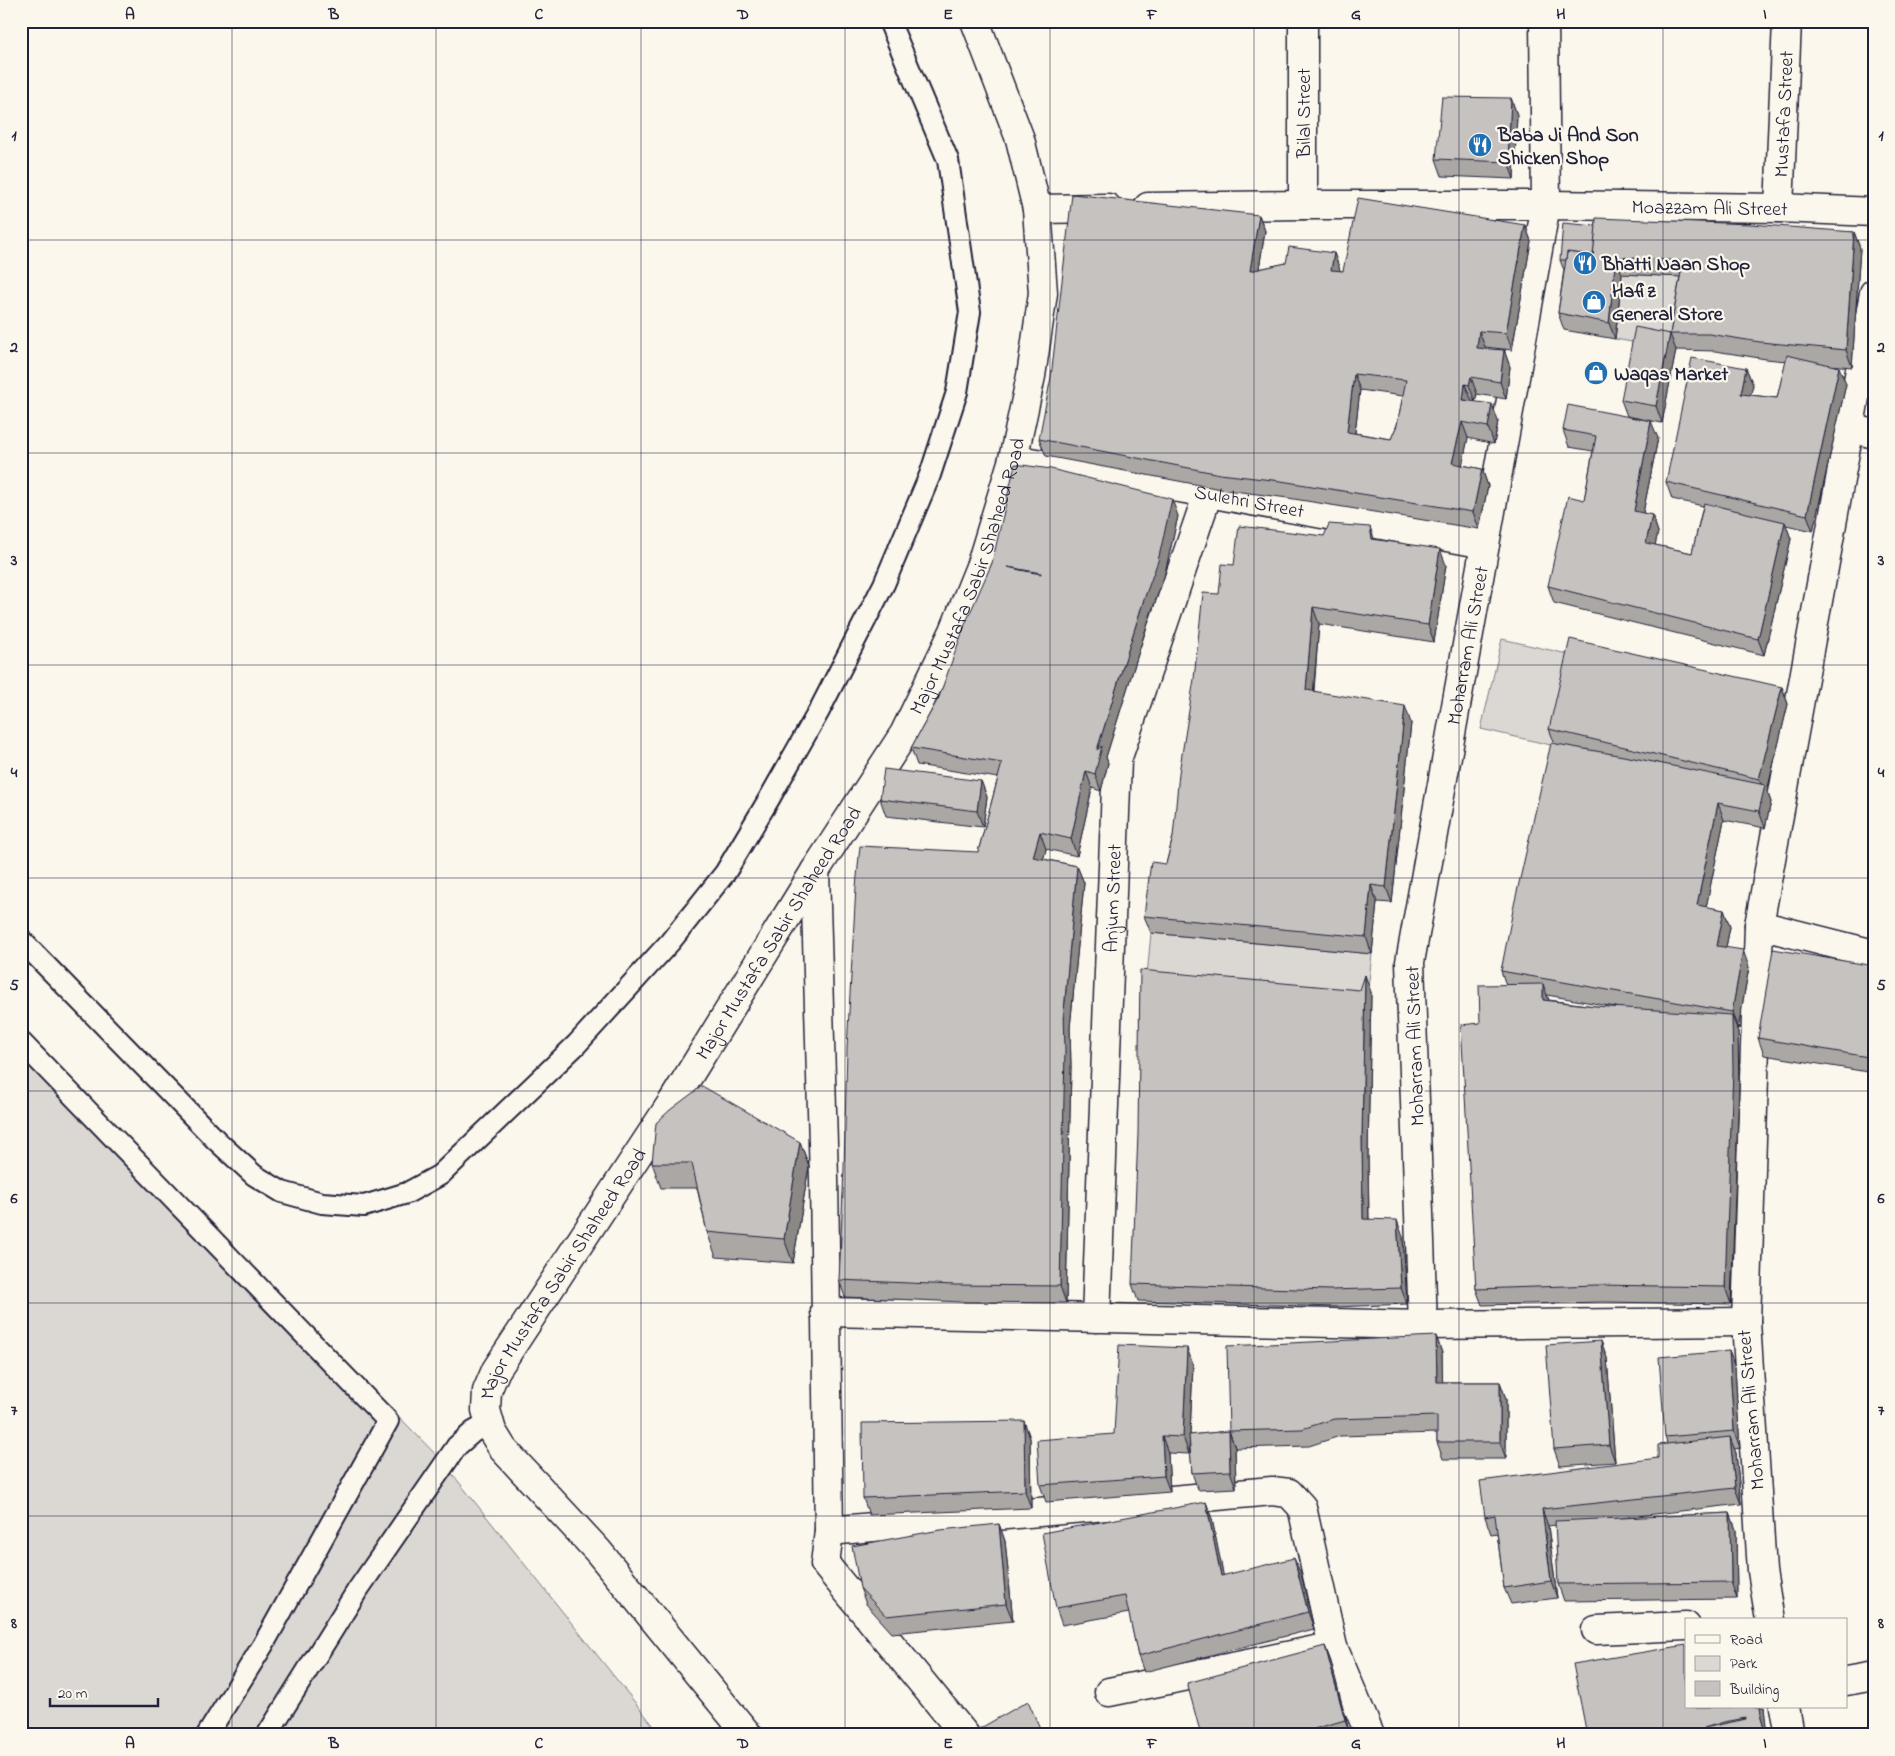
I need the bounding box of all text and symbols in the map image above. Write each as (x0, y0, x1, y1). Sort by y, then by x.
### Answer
text: A (125, 3, 135, 27)
text: B (328, 3, 340, 27)
text: C (535, 3, 544, 27)
text: D (736, 3, 749, 27)
text: E (943, 3, 953, 27)
text: F (1146, 3, 1158, 27)
text: G (1351, 3, 1361, 27)
text: H (1556, 3, 1566, 27)
text: I (1763, 3, 1767, 27)
street label: Mustafa Street (1768, 50, 1803, 178)
street label: Bilal Street (1291, 68, 1320, 159)
place label: Baba Ji And Son Shicken Shop (1497, 122, 1639, 174)
text: 1 (11, 124, 17, 148)
text: 1 (1878, 124, 1884, 148)
restaurant icon: Baba Ji And Son Shicken Shop (1467, 132, 1493, 158)
street label: Moazzam Ali Street (1631, 194, 1789, 225)
restaurant icon: Bhatti Naan Shop (1572, 250, 1598, 276)
place label: Bhatti Naan Shop (1601, 251, 1750, 280)
place label: Hafiz General Store (1612, 278, 1724, 330)
shop icon: Hafiz General Store (1581, 289, 1607, 315)
text: 2 (9, 336, 18, 360)
text: 2 (1876, 336, 1885, 360)
shop icon: Waqas Market (1583, 360, 1609, 386)
place label: Waqas Market (1614, 361, 1728, 390)
street label: Major Mustafa Sabir Shaheed Road (903, 436, 1034, 720)
street label: Sulehri Street (1192, 479, 1307, 527)
text: 3 (10, 549, 18, 573)
text: 3 (1877, 549, 1885, 573)
street label: Moharram Ali Street (1441, 564, 1498, 727)
text: 4 (10, 761, 18, 785)
text: 4 (1877, 761, 1885, 785)
street label: Major Mustafa Sabir Shaheed Road (690, 801, 870, 1066)
street label: Anjum Street (1098, 843, 1131, 953)
street label: Moharram Ali Street (1399, 965, 1434, 1127)
text: 5 (9, 974, 19, 998)
text: 5 (1876, 974, 1886, 998)
street label: Major Mustafa Sabir Shaheed Road (475, 1143, 655, 1400)
text: 6 (9, 1187, 18, 1211)
text: 6 (1876, 1187, 1885, 1211)
street label: Moharram Ali Street (1731, 1328, 1774, 1491)
text: 7 (11, 1399, 18, 1423)
text: 7 (1878, 1399, 1885, 1423)
text: 8 (10, 1612, 17, 1636)
text: 8 (1877, 1612, 1884, 1636)
legend (1685, 1618, 1848, 1708)
text: Road (1730, 1629, 1763, 1651)
text: Park (1730, 1653, 1758, 1675)
scale bar (50, 1676, 158, 1708)
text: Building (1729, 1679, 1779, 1702)
text: 20 m (58, 1683, 88, 1705)
text: A (125, 1732, 135, 1756)
text: B (328, 1732, 340, 1756)
text: C (535, 1732, 544, 1756)
text: D (736, 1732, 749, 1756)
text: E (943, 1732, 953, 1756)
text: F (1146, 1732, 1158, 1756)
text: G (1351, 1732, 1361, 1756)
text: H (1556, 1732, 1566, 1756)
text: I (1763, 1732, 1767, 1756)

